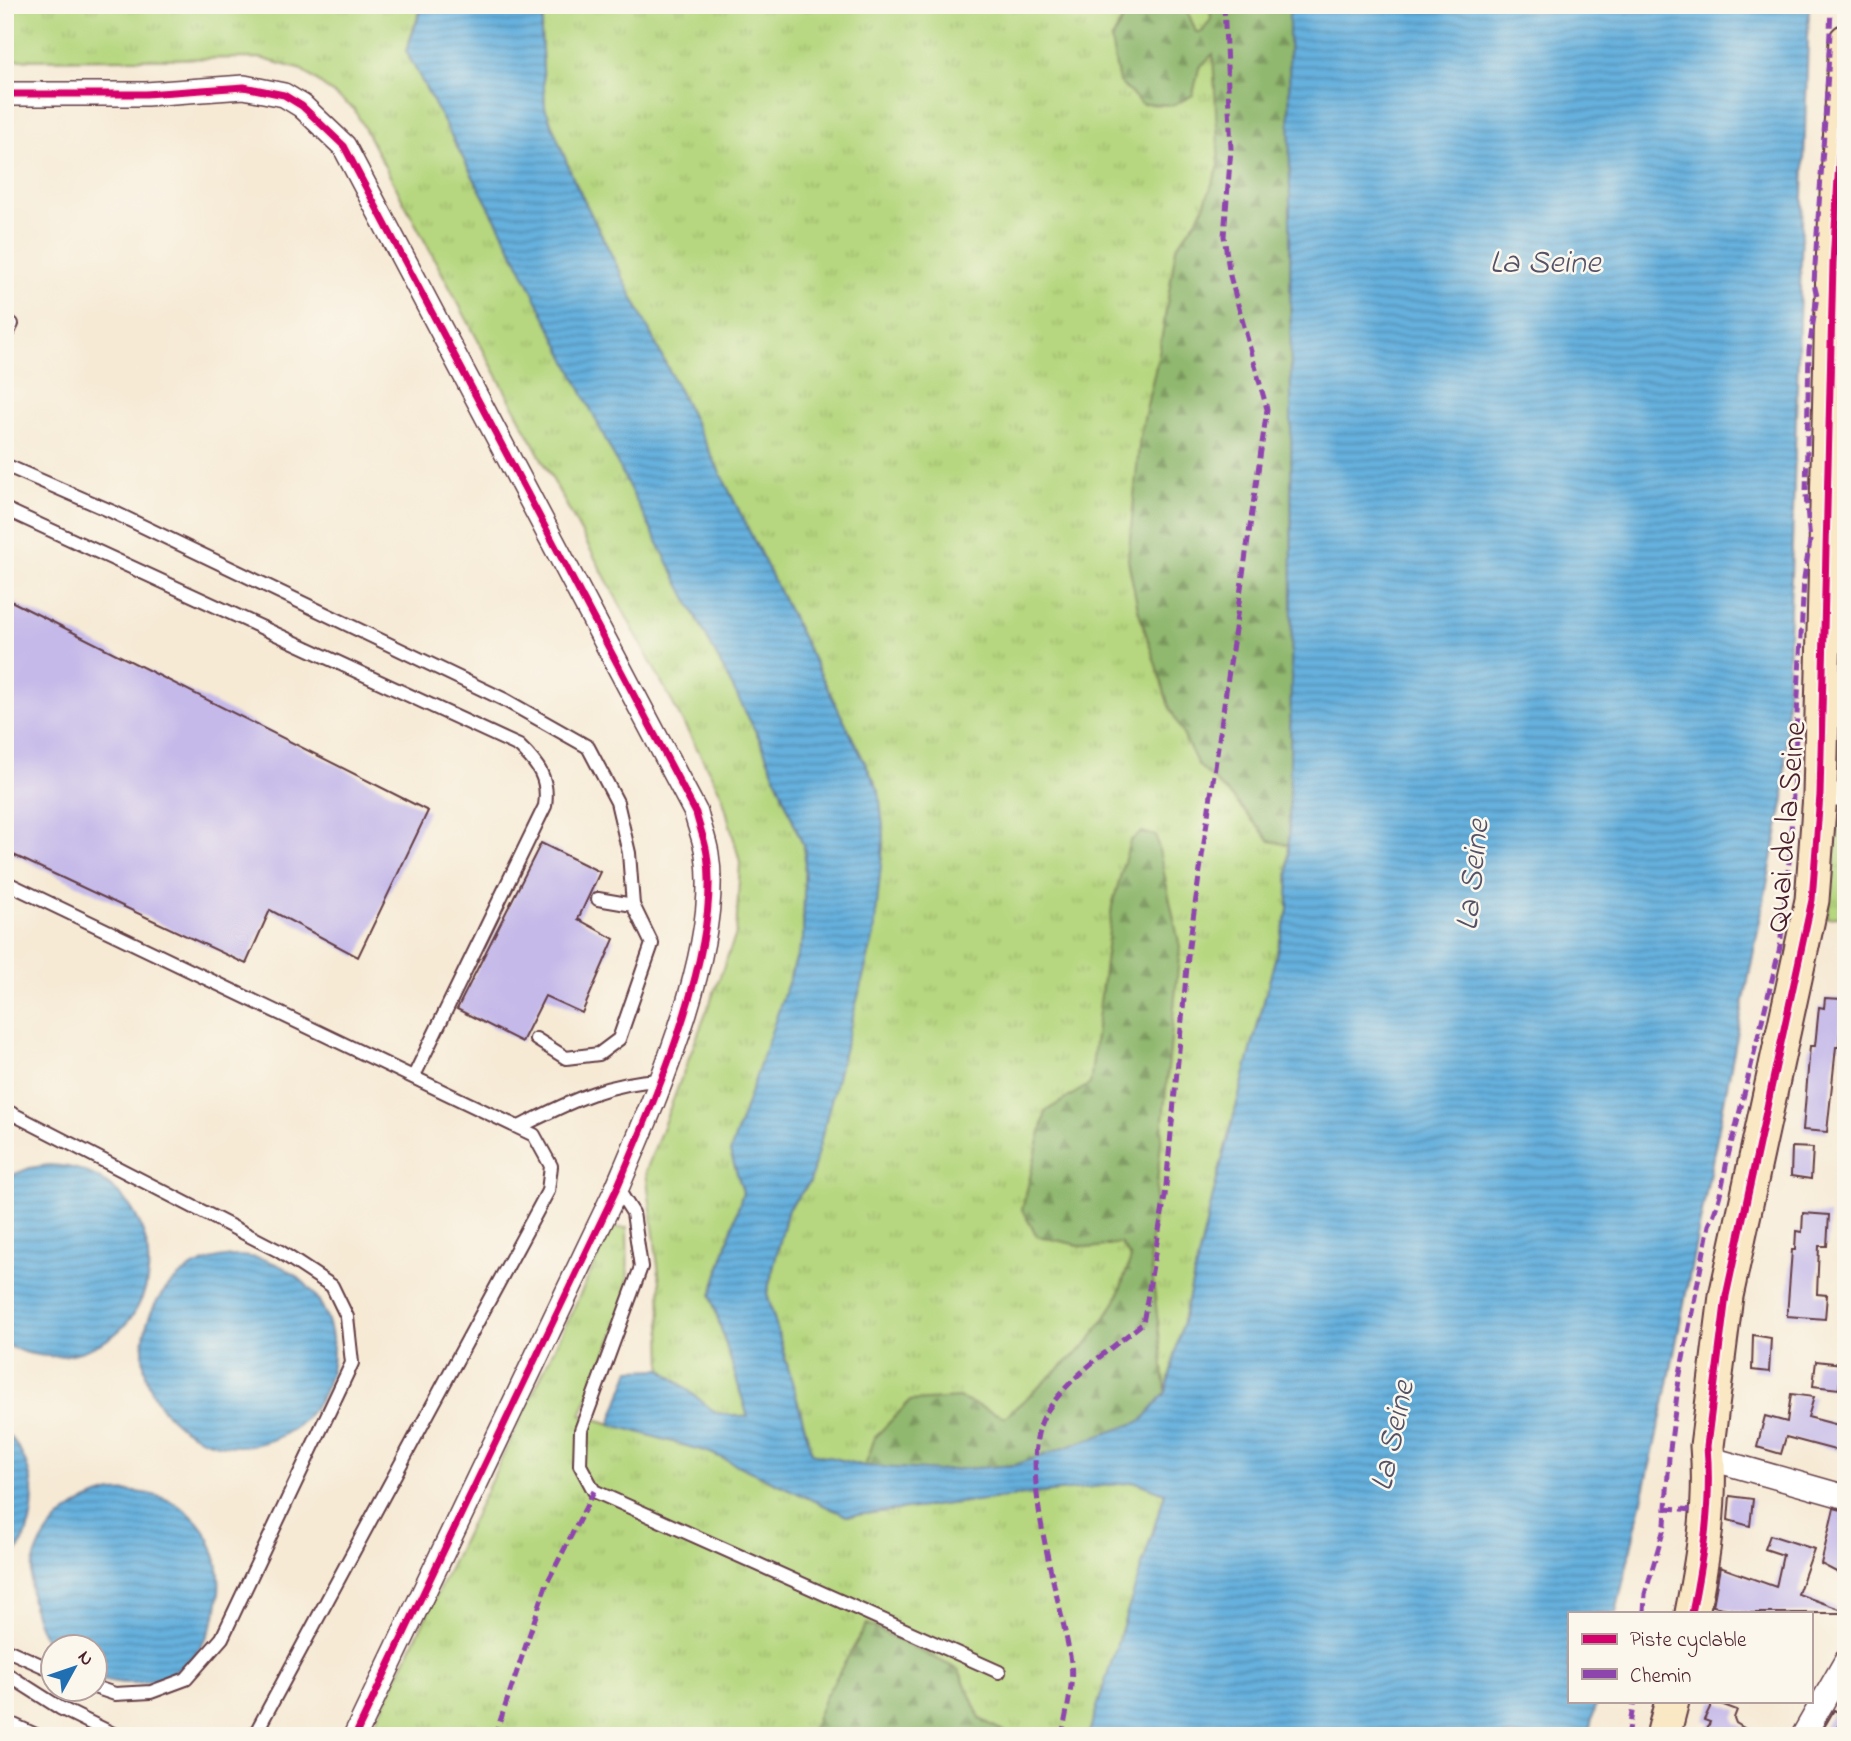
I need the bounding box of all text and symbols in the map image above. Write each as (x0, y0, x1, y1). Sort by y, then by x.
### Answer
water label: La Seine (1489, 240, 1602, 288)
street label: Quai de la Seine (1755, 719, 1821, 934)
water label: La Seine (1444, 816, 1504, 933)
water label: La Seine (1359, 1375, 1429, 1495)
legend (1568, 1612, 1812, 1702)
text: Piste cyclable (1630, 1626, 1747, 1658)
north arrow (38, 1632, 108, 1702)
text: N (71, 1645, 100, 1672)
text: Chemin (1630, 1662, 1691, 1692)

